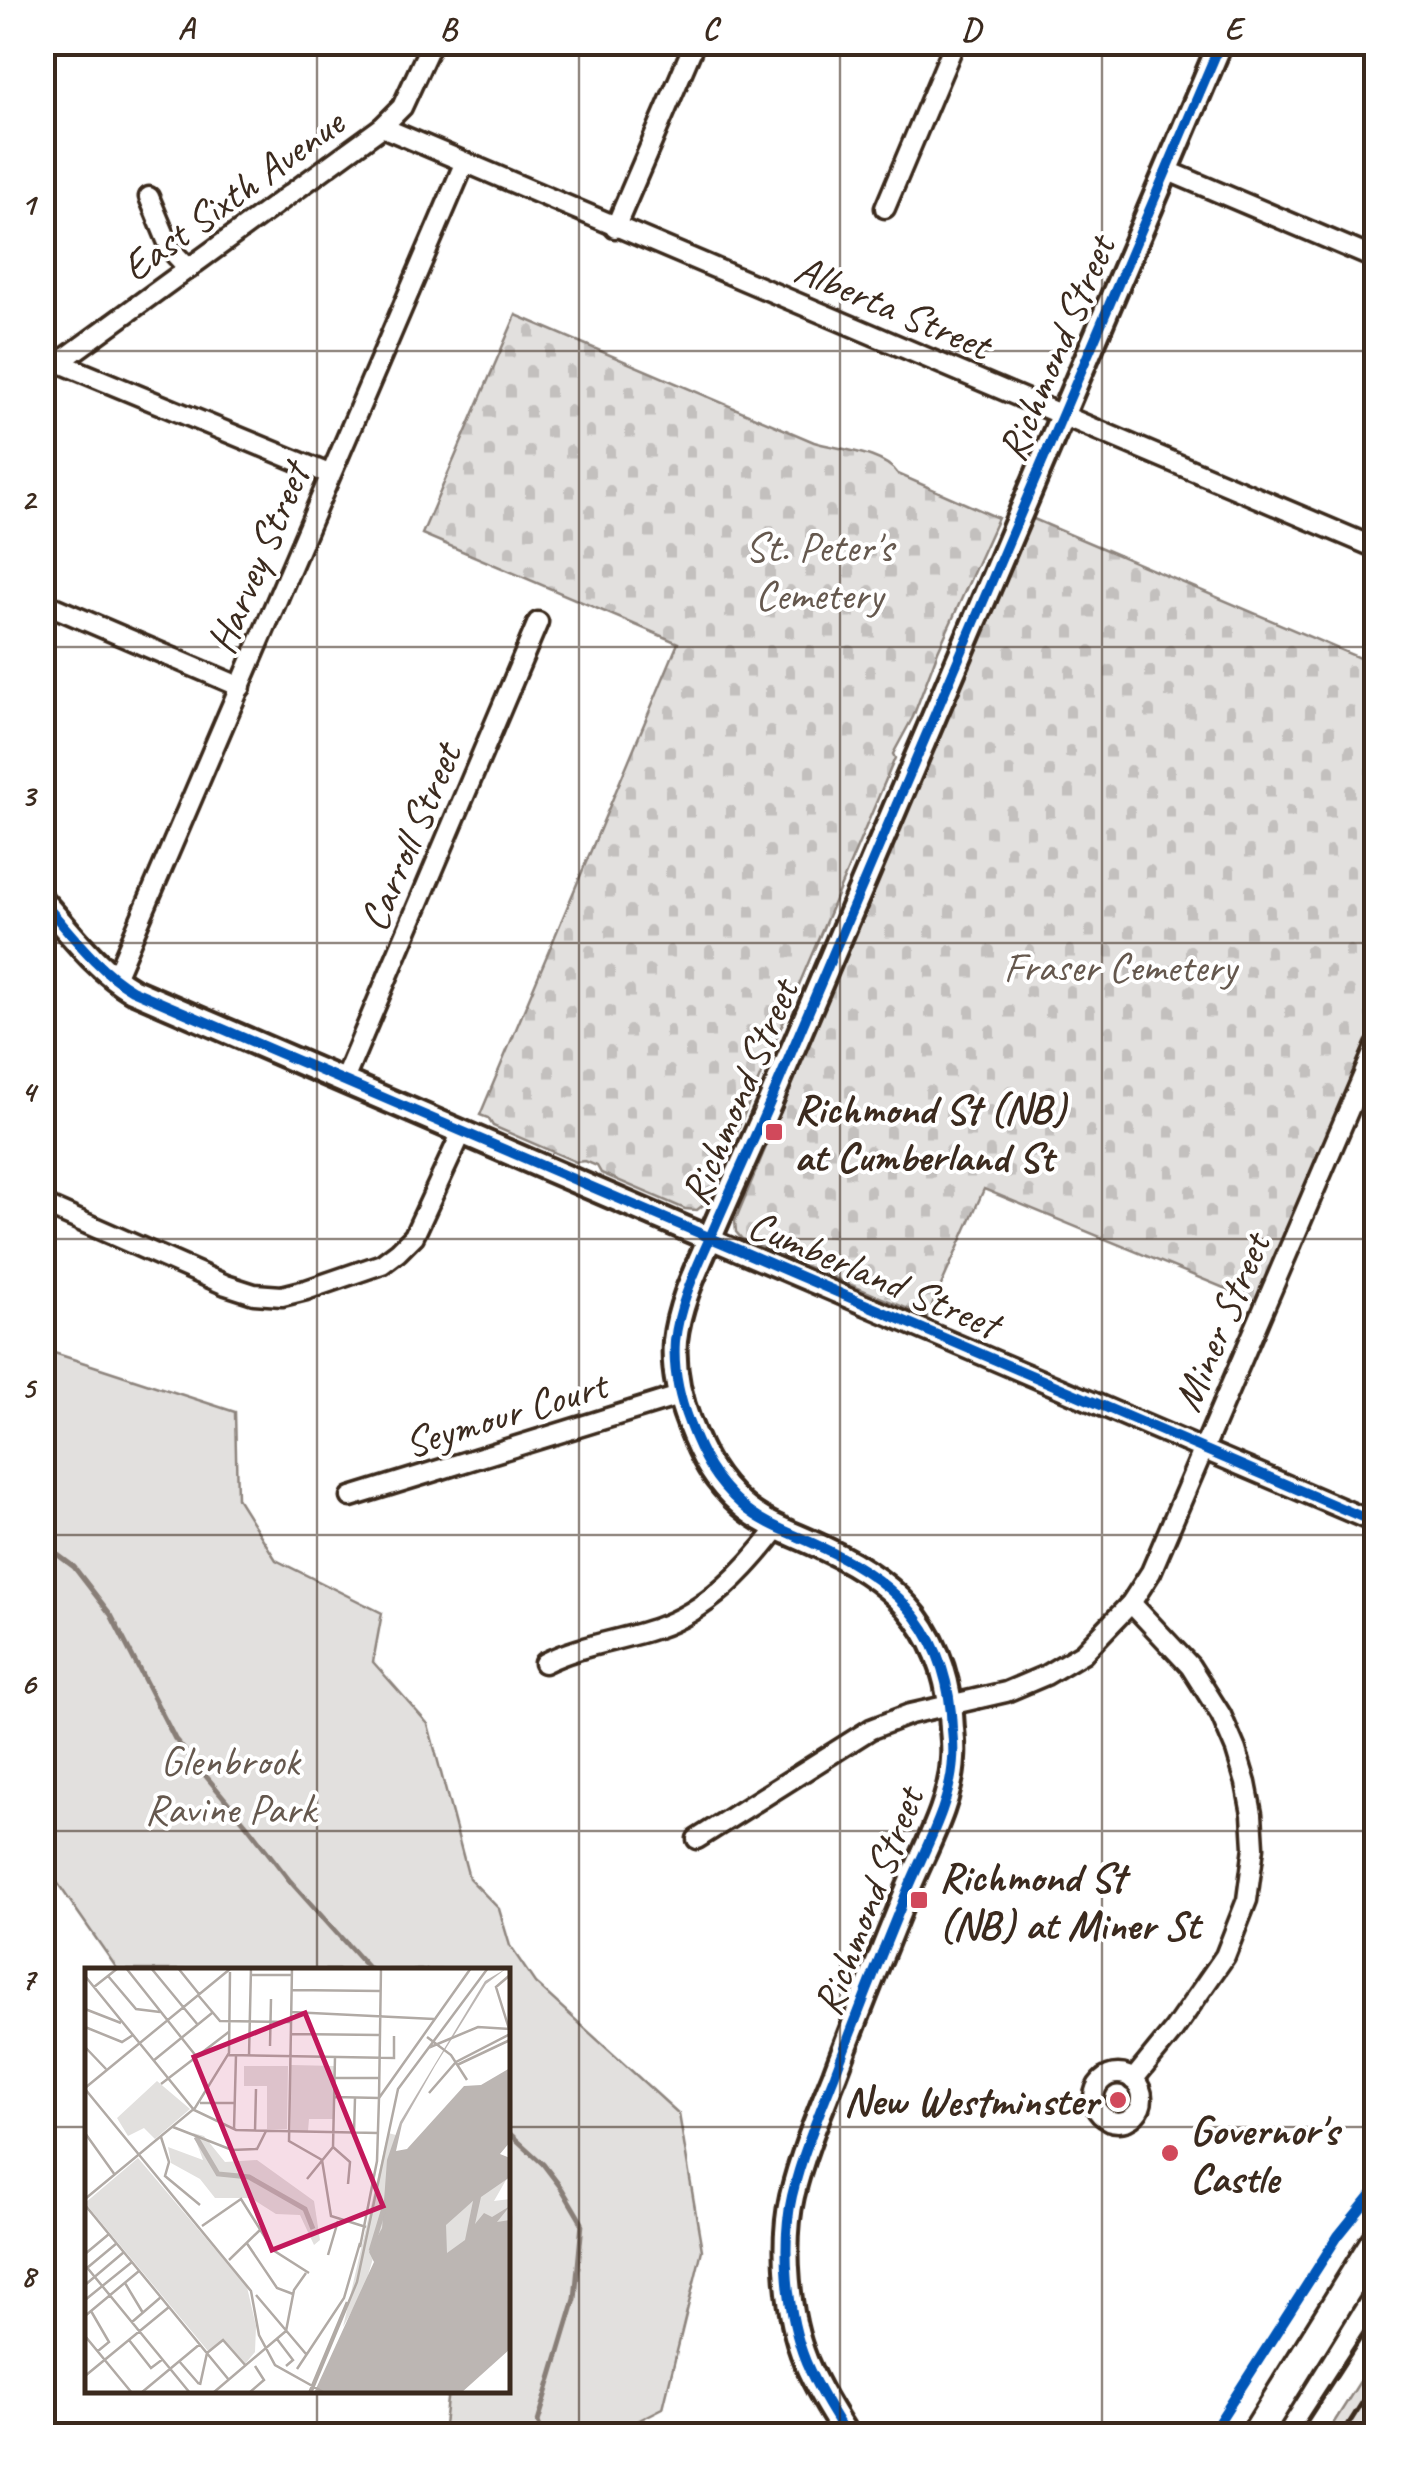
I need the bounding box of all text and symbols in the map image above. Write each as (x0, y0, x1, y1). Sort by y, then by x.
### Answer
text: A (178, 8, 197, 49)
text: B (440, 8, 459, 49)
text: C (702, 8, 722, 49)
text: D (962, 8, 984, 49)
text: E (1224, 8, 1246, 49)
street label: East Sixth Avenue (112, 96, 356, 294)
text: 1 (21, 183, 39, 224)
street label: Richmond Street (985, 224, 1129, 469)
street label: Alberta Street (787, 243, 1002, 374)
street label: Harvey Street (195, 451, 324, 661)
text: 2 (21, 479, 38, 520)
park label: St. Peter's Cemetery (745, 521, 897, 622)
street label: Carroll Street (347, 732, 475, 939)
text: 3 (21, 775, 38, 816)
park label: Fraser Cemetery (1004, 941, 1240, 994)
street label: Richmond Street (668, 968, 812, 1213)
text: 4 (21, 1071, 39, 1112)
place label: Richmond St (NB) at Cumberland St (794, 1083, 1069, 1184)
marker: Richmond St (NB) at Cumberland St (763, 1121, 785, 1143)
street label: Cumberland Street (740, 1198, 1011, 1353)
street label: Miner Street (1160, 1222, 1284, 1419)
street label: Seymour Court (398, 1357, 617, 1470)
text: 5 (21, 1367, 38, 1408)
text: 6 (20, 1663, 37, 1704)
park label: Glenbrook Ravine Park (145, 1735, 319, 1836)
street label: Richmond Street (801, 1777, 937, 2023)
place label: Richmond St (NB) at Miner St (939, 1851, 1204, 1952)
marker: Richmond St (NB) at Miner St (908, 1889, 930, 1911)
text: 7 (21, 1959, 39, 2000)
inset map (85, 1968, 510, 2393)
place label: New Westminster (844, 2075, 1102, 2128)
marker: New Westminster (1107, 2089, 1129, 2111)
place label: Governor's Castle (1190, 2104, 1343, 2205)
marker: Governor's Castle (1159, 2142, 1181, 2164)
text: 8 (21, 2255, 39, 2296)

